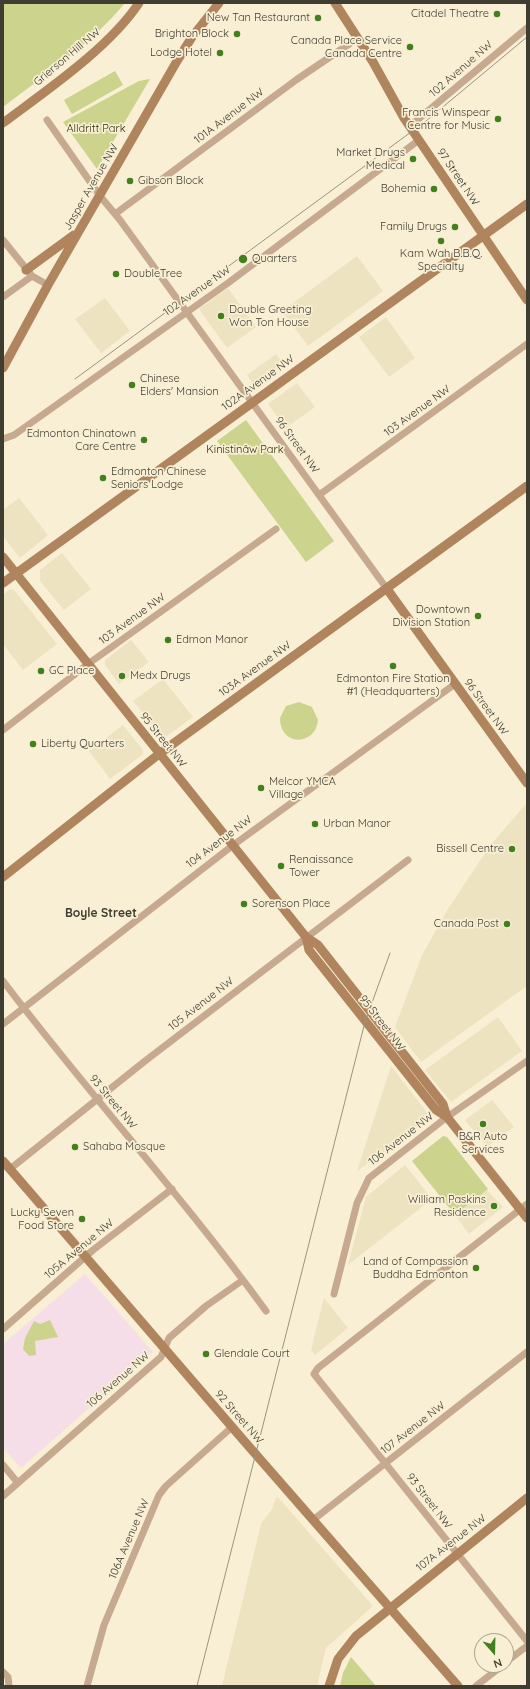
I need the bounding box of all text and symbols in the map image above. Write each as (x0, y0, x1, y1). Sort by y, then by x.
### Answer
place label: Citadel Theatre (411, 7, 489, 21)
marker: Citadel Theatre (492, 9, 502, 19)
place label: New Tan Restaurant (207, 11, 310, 25)
marker: New Tan Restaurant (313, 13, 323, 23)
street label: Grierson Hill NW (31, 25, 103, 89)
place label: Brighton Block (155, 27, 229, 41)
marker: Brighton Block (232, 29, 242, 39)
place label: Canada Place Service Canada Centre (291, 34, 402, 60)
street label: 102 Avenue NW (427, 38, 495, 100)
marker: Canada Place Service Canada Centre (405, 42, 415, 52)
place label: Lodge Hotel (150, 46, 212, 60)
marker: Lodge Hotel (215, 48, 225, 58)
street label: 101A Avenue NW (191, 85, 267, 147)
place label: Francis Winspear Centre for Music (402, 106, 490, 132)
marker: Francis Winspear Centre for Music (493, 114, 503, 124)
park label: Alldritt Park (66, 122, 126, 136)
street label: Jasper Avenue NW (61, 141, 121, 233)
place label: Market Drugs Medical (336, 146, 405, 172)
street label: 97 Street NW (434, 146, 482, 208)
marker: Market Drugs Medical (408, 154, 418, 164)
place label: Gibson Block (138, 174, 204, 188)
marker: Gibson Block (125, 176, 135, 186)
place label: Bohemia (381, 182, 426, 196)
marker: Bohemia (429, 184, 439, 194)
place label: Family Drugs (380, 220, 447, 234)
marker: Family Drugs (450, 222, 460, 232)
marker: Kam Wah B.B.Q. Specialty (436, 236, 446, 246)
place label: Kam Wah B.B.Q. Specialty (400, 247, 482, 273)
place label: Quarters (252, 252, 297, 266)
marker: Quarters (237, 253, 249, 265)
street label: 102 Avenue NW (161, 263, 233, 319)
place label: DoubleTree (124, 267, 182, 281)
marker: DoubleTree (111, 269, 121, 279)
place label: Double Greeting Won Ton House (229, 303, 312, 329)
marker: Double Greeting Won Ton House (216, 311, 226, 321)
street label: 102A Avenue NW (219, 352, 297, 414)
place label: Chinese Elders' Mansion (140, 372, 219, 398)
marker: Chinese Elders' Mansion (127, 380, 137, 390)
street label: 103 Avenue NW (381, 383, 453, 439)
street label: 96 Street NW (272, 414, 322, 476)
place label: Edmonton Chinatown Care Centre (27, 427, 136, 453)
marker: Edmonton Chinatown Care Centre (139, 435, 149, 445)
park label: Kinistinâw Park (206, 443, 284, 457)
place label: Edmonton Chinese Seniors Lodge (111, 465, 206, 491)
marker: Edmonton Chinese Seniors Lodge (98, 473, 108, 483)
street label: 103 Avenue NW (96, 591, 168, 647)
place label: Downtown Division Station (392, 603, 470, 629)
marker: Downtown Division Station (473, 611, 483, 621)
place label: Edmon Manor (176, 633, 248, 647)
marker: Edmon Manor (163, 635, 173, 645)
street label: 103A Avenue NW (216, 638, 294, 700)
marker: Edmonton Fire Station #1 (Headquarters) (388, 661, 398, 671)
place label: GC Place (49, 664, 94, 678)
marker: GC Place (36, 666, 46, 676)
place label: Medx Drugs (130, 669, 191, 683)
marker: Medx Drugs (117, 671, 127, 681)
place label: Edmonton Fire Station #1 (Headquarters) (336, 672, 450, 698)
street label: 96 Street NW (461, 676, 511, 738)
street label: 95 Street NW (137, 710, 189, 770)
place label: Liberty Quarters (41, 737, 124, 751)
marker: Liberty Quarters (28, 739, 38, 749)
place label: Melcor YMCA Village (269, 775, 336, 801)
marker: Melcor YMCA Village (256, 783, 266, 793)
street label: 104 Avenue NW (184, 813, 254, 871)
place label: Urban Manor (323, 817, 391, 831)
marker: Urban Manor (310, 819, 320, 829)
place label: Bissell Centre (436, 842, 504, 856)
marker: Bissell Centre (507, 844, 517, 854)
place label: Renaissance Tower (289, 853, 353, 879)
marker: Renaissance Tower (276, 861, 286, 871)
place label: Sorenson Place (252, 897, 330, 911)
marker: Sorenson Place (239, 899, 249, 909)
district label: Boyle Street (65, 906, 137, 920)
place label: Canada Post (434, 917, 499, 931)
marker: Canada Post (502, 919, 512, 929)
street label: 105 Avenue NW (166, 975, 236, 1033)
street label: 95 Street NW (356, 993, 408, 1053)
street label: 93 Street NW (87, 1072, 139, 1132)
street label: 106 Avenue NW (366, 1110, 436, 1168)
marker: B&R Auto Services (478, 1119, 488, 1129)
place label: B&R Auto Services (459, 1130, 507, 1156)
place label: Sahaba Mosque (83, 1140, 165, 1154)
marker: Sahaba Mosque (70, 1142, 80, 1152)
place label: William Paskins Residence (408, 1193, 486, 1219)
marker: William Paskins Residence (489, 1201, 499, 1211)
place label: Lucky Seven Food Store (10, 1206, 74, 1232)
marker: Lucky Seven Food Store (77, 1214, 87, 1224)
street label: 105A Avenue NW (42, 1216, 116, 1282)
place label: Land of Compassion Buddha Edmonton (363, 1255, 468, 1281)
marker: Land of Compassion Buddha Edmonton (471, 1263, 481, 1273)
place label: Glendale Court (214, 1347, 290, 1361)
street label: 106 Avenue NW (84, 1349, 152, 1411)
marker: Glendale Court (201, 1349, 211, 1359)
street label: 92 Street NW (212, 1387, 266, 1447)
street label: 107 Avenue NW (378, 1399, 448, 1457)
street label: 93 Street NW (403, 1471, 455, 1531)
street label: 106A Avenue NW (106, 1497, 152, 1581)
street label: 107A Avenue NW (413, 1512, 489, 1574)
north arrow (474, 1633, 514, 1673)
text: N (492, 1655, 504, 1671)

